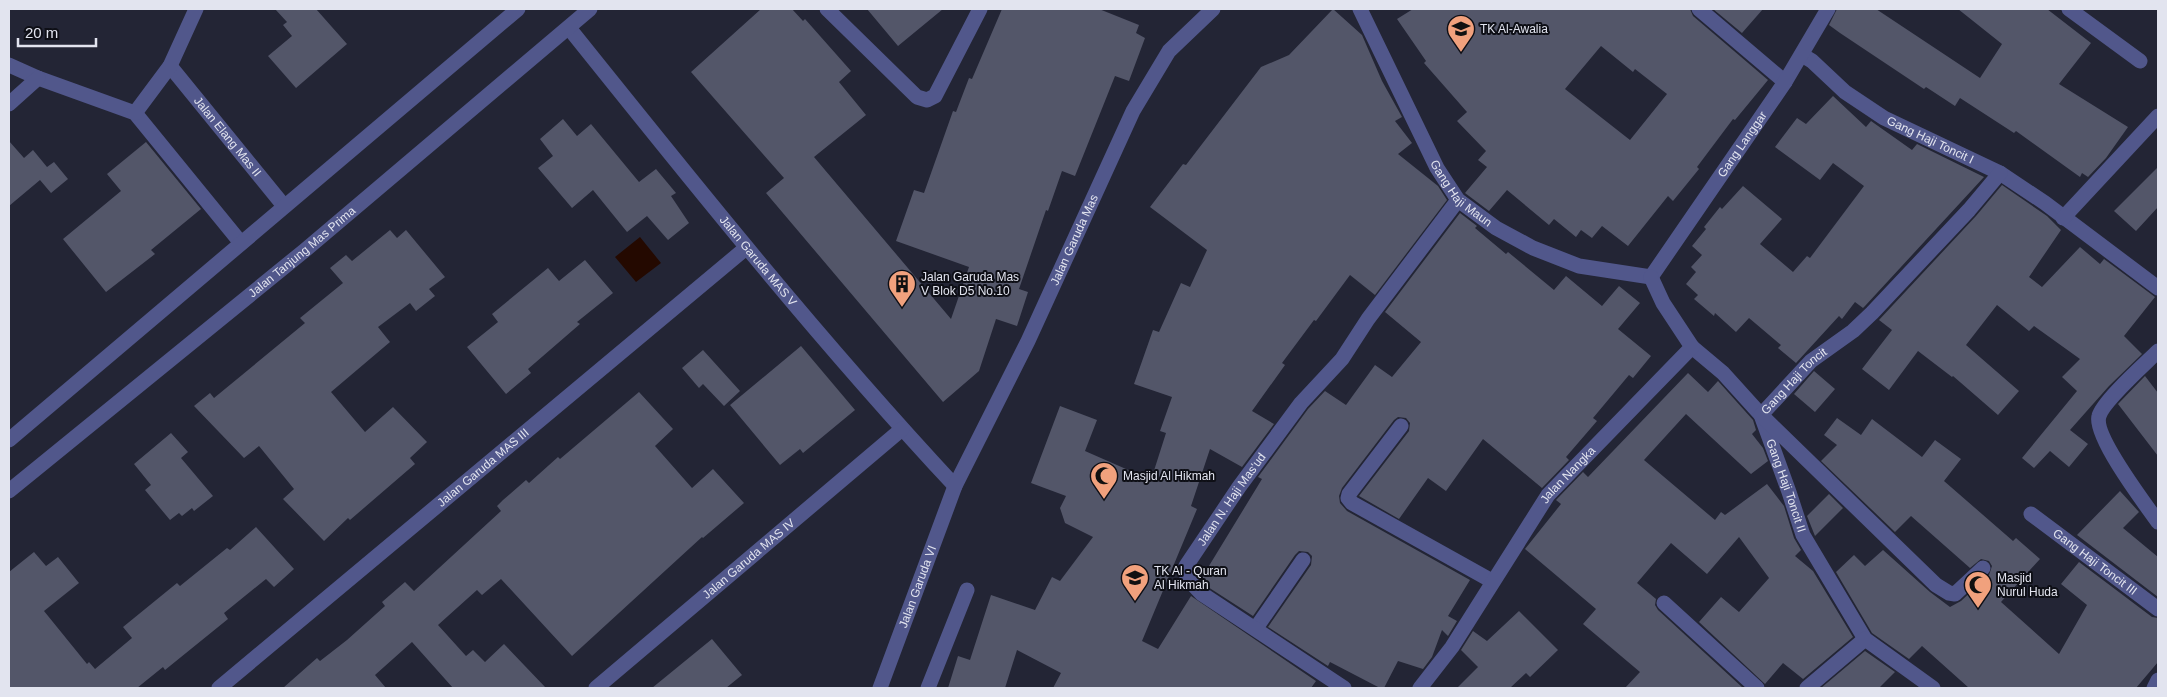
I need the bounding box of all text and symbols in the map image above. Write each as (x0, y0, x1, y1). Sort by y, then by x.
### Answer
school or university icon: TK Al-Awalia (1446, 14, 1476, 53)
scale bar (18, 15, 95, 47)
place label: TK Al-Awalia (1480, 22, 1548, 36)
text: 20 m (25, 24, 58, 41)
street label: Jalan Elang Mas II (191, 94, 264, 179)
street label: Gang Langgar (1715, 109, 1770, 180)
street label: Gang Haji Toncit I (1884, 113, 1976, 167)
street label: Gang Haji Maun (1427, 158, 1495, 230)
street label: Jalan Garuda Mas (1047, 192, 1101, 287)
street label: Jalan Tanjung Mas Prima (246, 203, 358, 300)
street label: Jalan Garuda MAS V (717, 213, 800, 309)
building icon: Jalan Garuda Mas V Blok D5 No.10 (887, 269, 917, 308)
place label: Jalan Garuda Mas V Blok D5 No.10 (921, 270, 1019, 298)
street label: Gang Haji Toncit (1758, 345, 1830, 417)
street label: Jalan Garuda MAS III (434, 425, 532, 510)
street label: Gang Haji Toncit II (1763, 437, 1809, 534)
street label: Jalan Nangka (1538, 443, 1599, 506)
street label: Jalan N. Haji Mas'ud (1195, 450, 1269, 548)
mosque icon: Masjid Al Hikmah (1089, 461, 1119, 500)
place label: Masjid Al Hikmah (1123, 469, 1215, 483)
street label: Jalan Garuda MAS IV (700, 516, 798, 602)
street label: Gang Haji Toncit III (2050, 526, 2140, 598)
street label: Jalan Garuda VI (896, 544, 939, 630)
school or university icon: TK Al - Quran Al Hikmah (1120, 563, 1150, 602)
place label: TK Al - Quran Al Hikmah (1154, 564, 1227, 592)
mosque icon: Masjid Nurul Huda (1963, 570, 1993, 609)
place label: Masjid Nurul Huda (1997, 571, 2058, 599)

